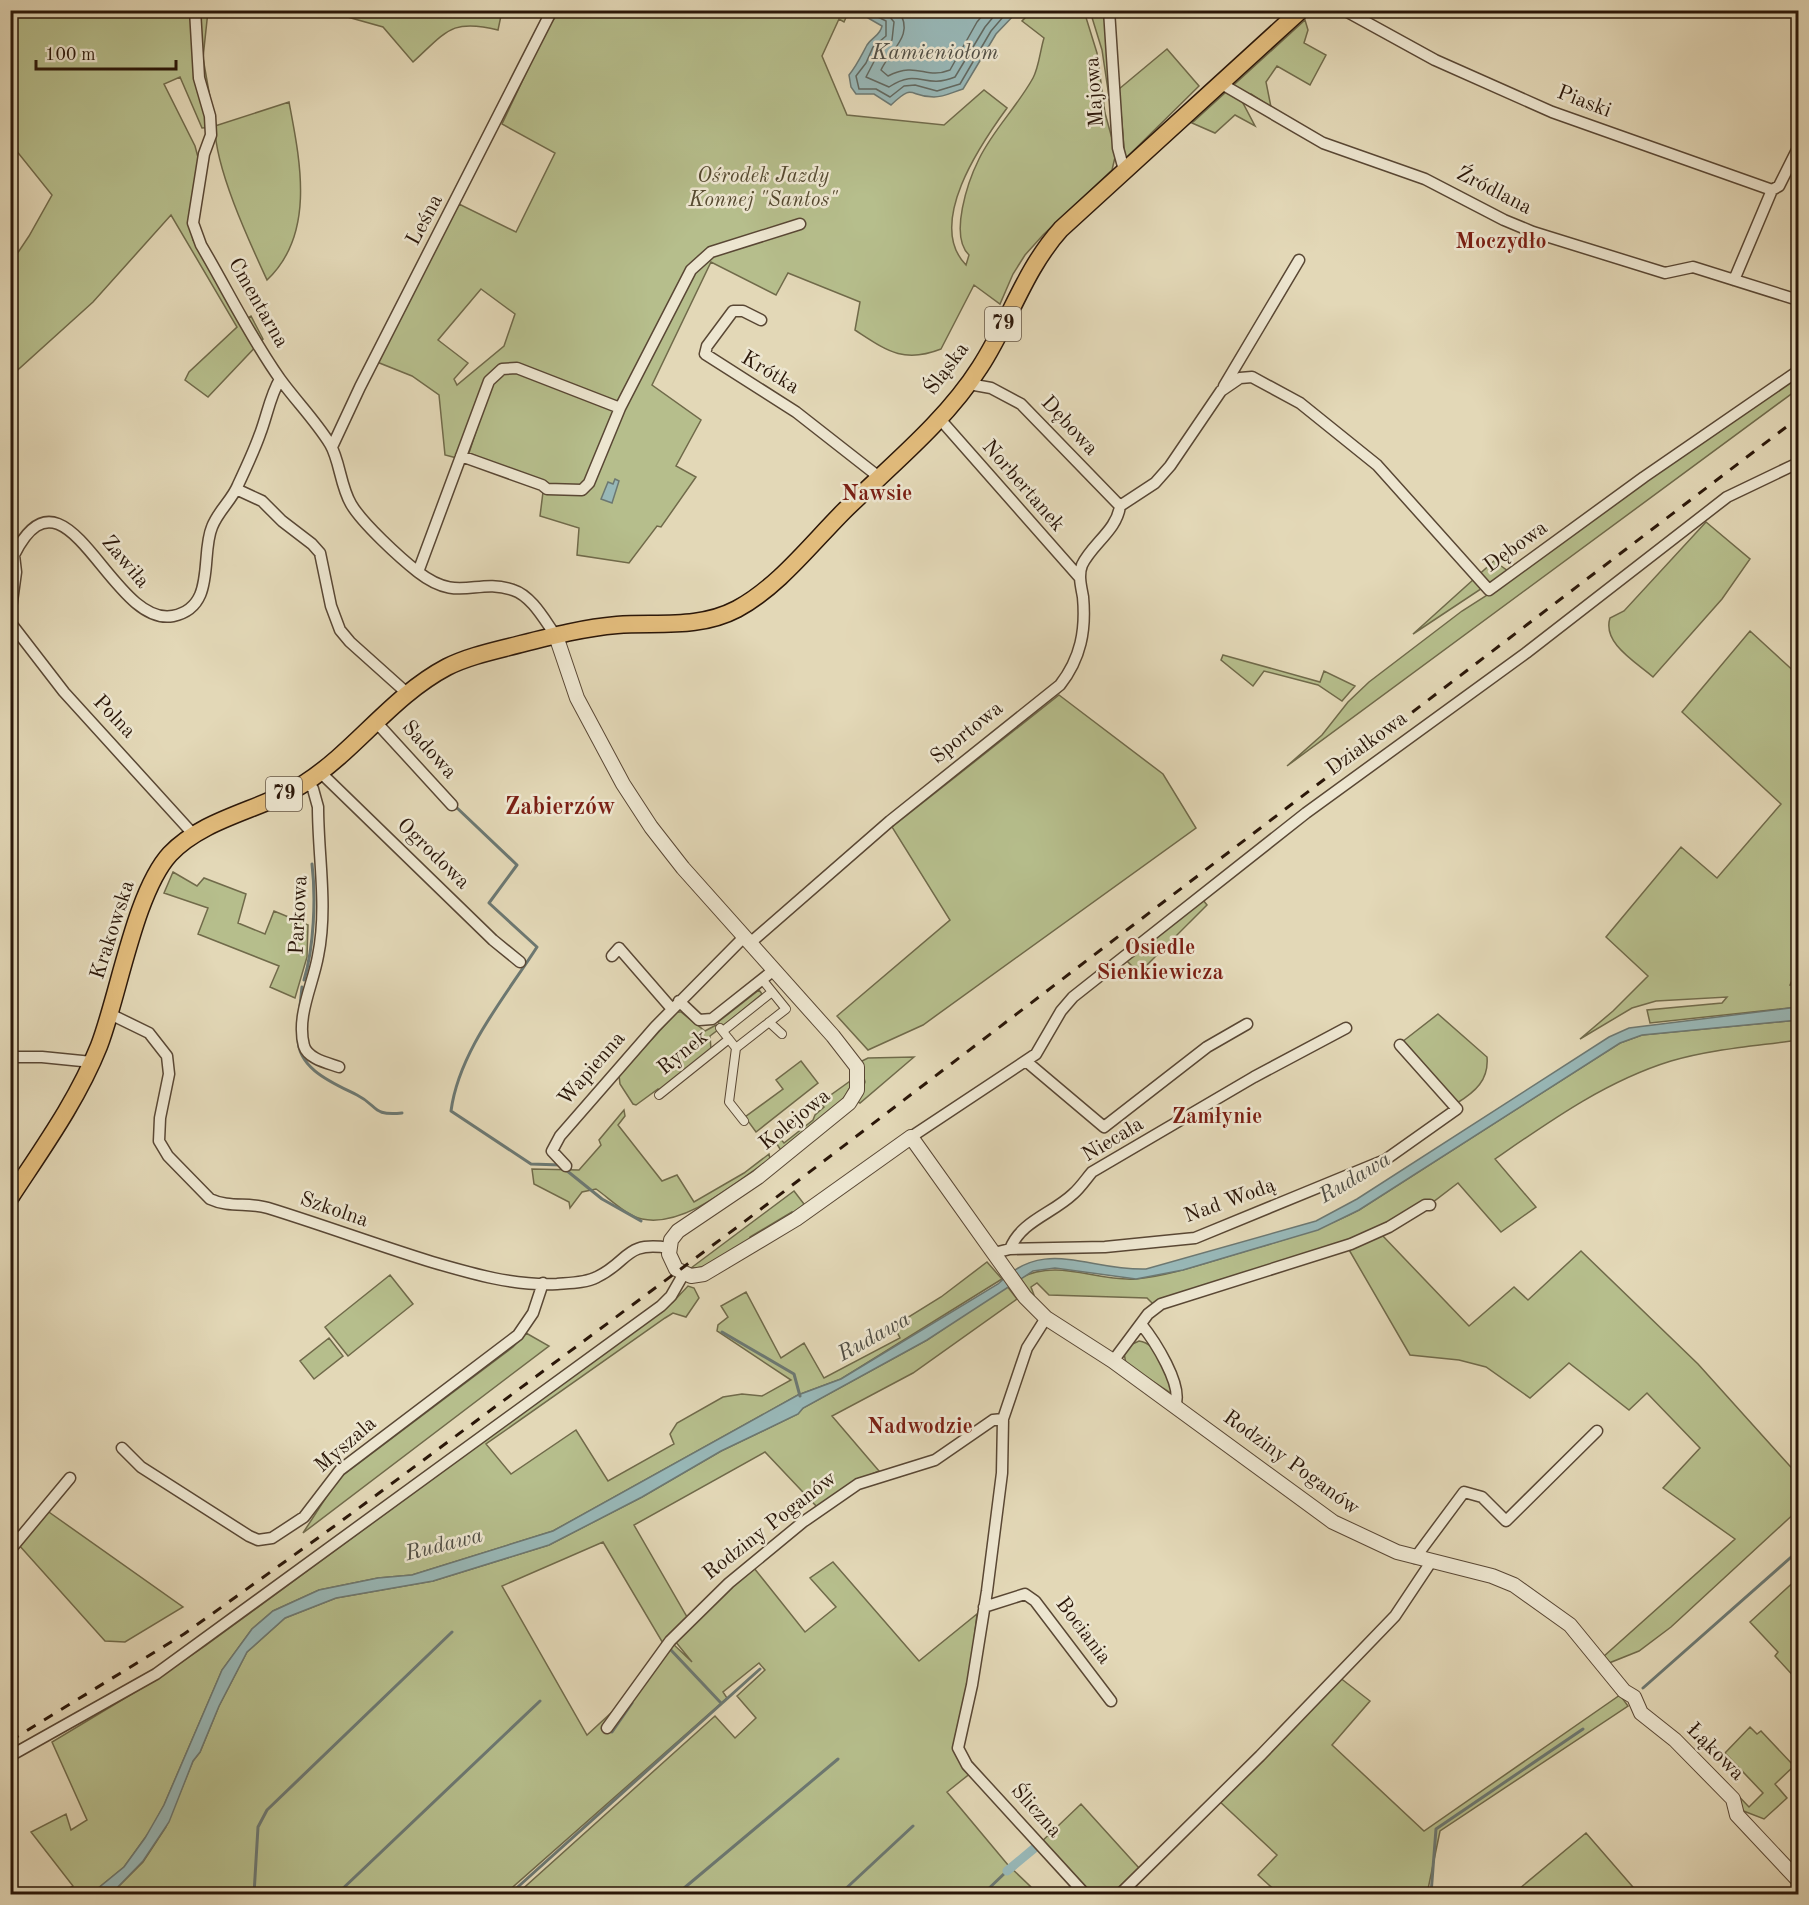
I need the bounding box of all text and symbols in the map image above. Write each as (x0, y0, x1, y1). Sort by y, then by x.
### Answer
scale bar (36, 33, 176, 71)
water label: Kamieniołom (871, 42, 999, 64)
text: 100 m (45, 46, 96, 64)
street label: Majowa (1082, 56, 1108, 128)
street label: Piaski (1554, 82, 1614, 122)
street label: Źródlana (1453, 160, 1537, 219)
park label: Ośrodek Jazdy Konnej "Santos" (687, 166, 838, 211)
street label: Leśna (403, 191, 447, 249)
district label: Moczydło (1455, 231, 1547, 253)
street label: Cmentarna (224, 255, 292, 351)
road number: 79 (985, 307, 1021, 341)
street label: Śląska (917, 336, 973, 399)
street label: Krótka (737, 348, 803, 398)
street label: Dębowa (1036, 392, 1102, 460)
street label: Norbertanek (978, 436, 1068, 536)
district label: Nawsie (842, 483, 912, 505)
street label: Dębowa (1480, 517, 1552, 577)
street label: Zawiła (97, 532, 153, 592)
street label: Polna (89, 691, 139, 743)
street label: Sportowa (927, 698, 1007, 768)
street label: Działkowa (1323, 708, 1411, 780)
street label: Sadowa (398, 717, 460, 783)
road number: 79 (266, 777, 302, 811)
district label: Zabierzów (505, 796, 616, 820)
street label: Ogrodowa (393, 814, 473, 894)
street label: Parkowa (286, 875, 312, 955)
street label: Krakowska (87, 878, 139, 982)
district label: Osiedle Sienkiewicza (1096, 937, 1224, 984)
street label: Rynek (654, 1027, 712, 1079)
street label: Wapienna (554, 1028, 630, 1110)
street label: Kolejowa (756, 1085, 834, 1155)
district label: Zamłynie (1172, 1106, 1262, 1128)
street label: Niecała (1079, 1114, 1147, 1166)
water label: Rudawa (1314, 1148, 1395, 1208)
street label: Nad Wodą (1182, 1175, 1278, 1227)
street label: Szkolna (297, 1189, 371, 1231)
water label: Rudawa (833, 1308, 914, 1366)
street label: Rodziny Poganów (1219, 1407, 1363, 1519)
street label: Myszala (311, 1413, 381, 1477)
district label: Nadwodzie (867, 1416, 973, 1438)
street label: Rodziny Poganów (699, 1468, 841, 1584)
water label: Rudawa (402, 1525, 485, 1566)
street label: Bociania (1051, 1594, 1115, 1668)
street label: Łąkowa (1682, 1719, 1748, 1785)
street label: Śliczna (1007, 1777, 1069, 1842)

